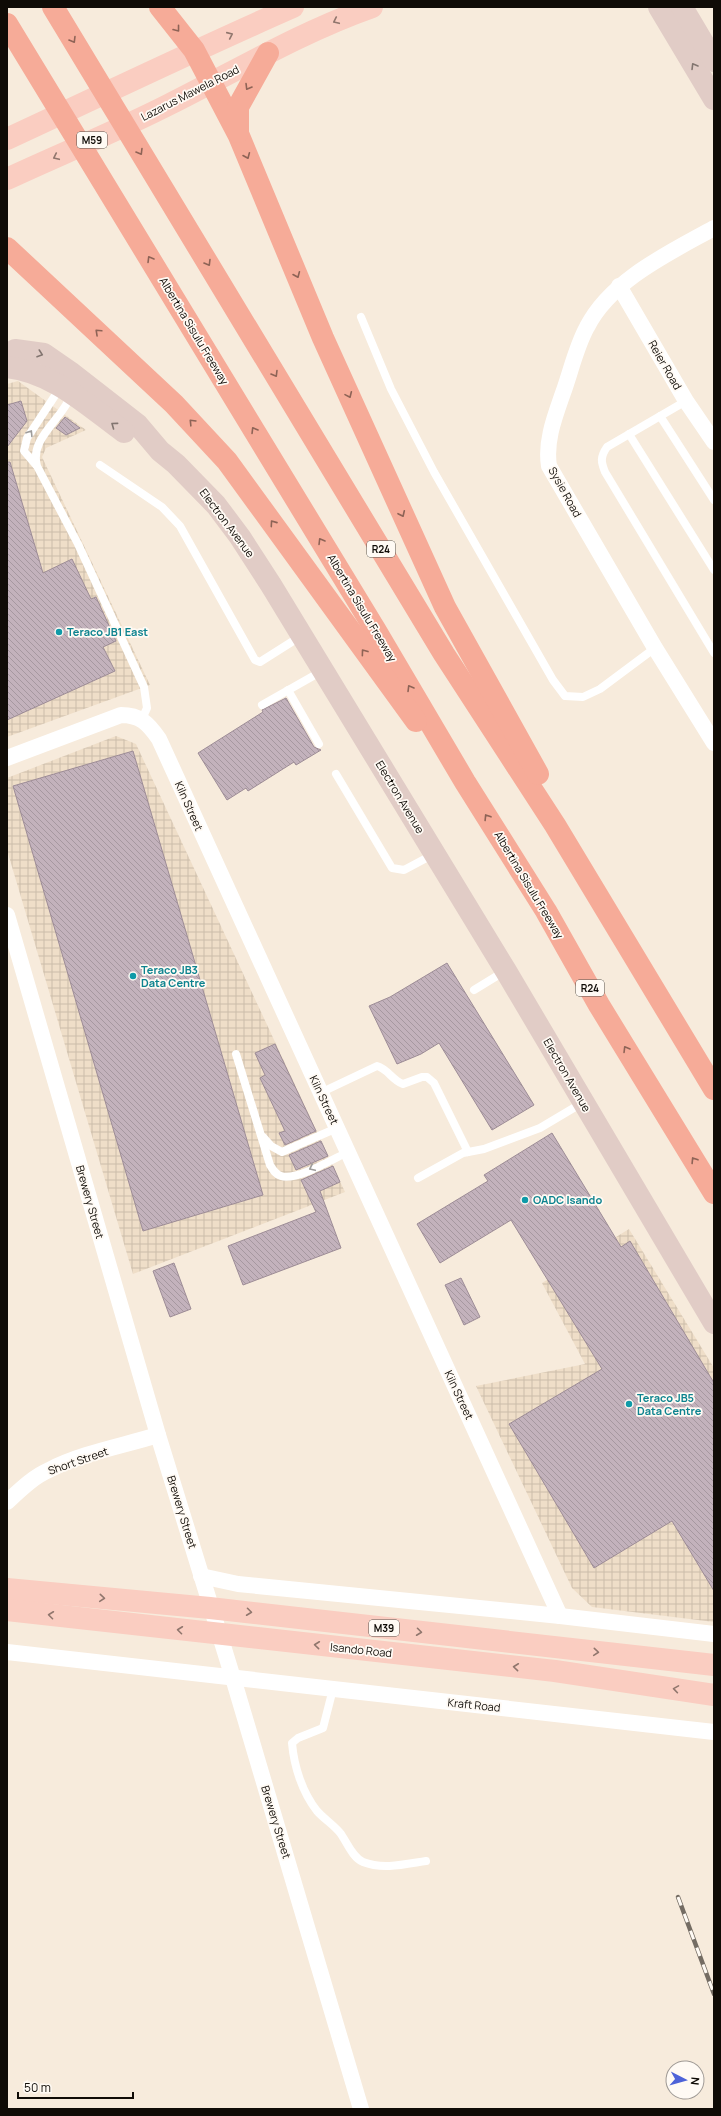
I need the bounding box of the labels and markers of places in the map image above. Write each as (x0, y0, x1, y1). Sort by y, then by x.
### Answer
place label: Teraco JB1 East (67, 624, 148, 639)
marker: Teraco JB1 East (54, 627, 64, 637)
place label: Teraco JB3 Data Centre (141, 962, 206, 990)
marker: Teraco JB3 Data Centre (128, 971, 138, 981)
place label: OADC Isando (533, 1192, 602, 1207)
marker: OADC Isando (520, 1195, 530, 1205)
place label: Teraco JB5 Data Centre (637, 1390, 702, 1418)
marker: Teraco JB5 Data Centre (624, 1399, 634, 1409)

